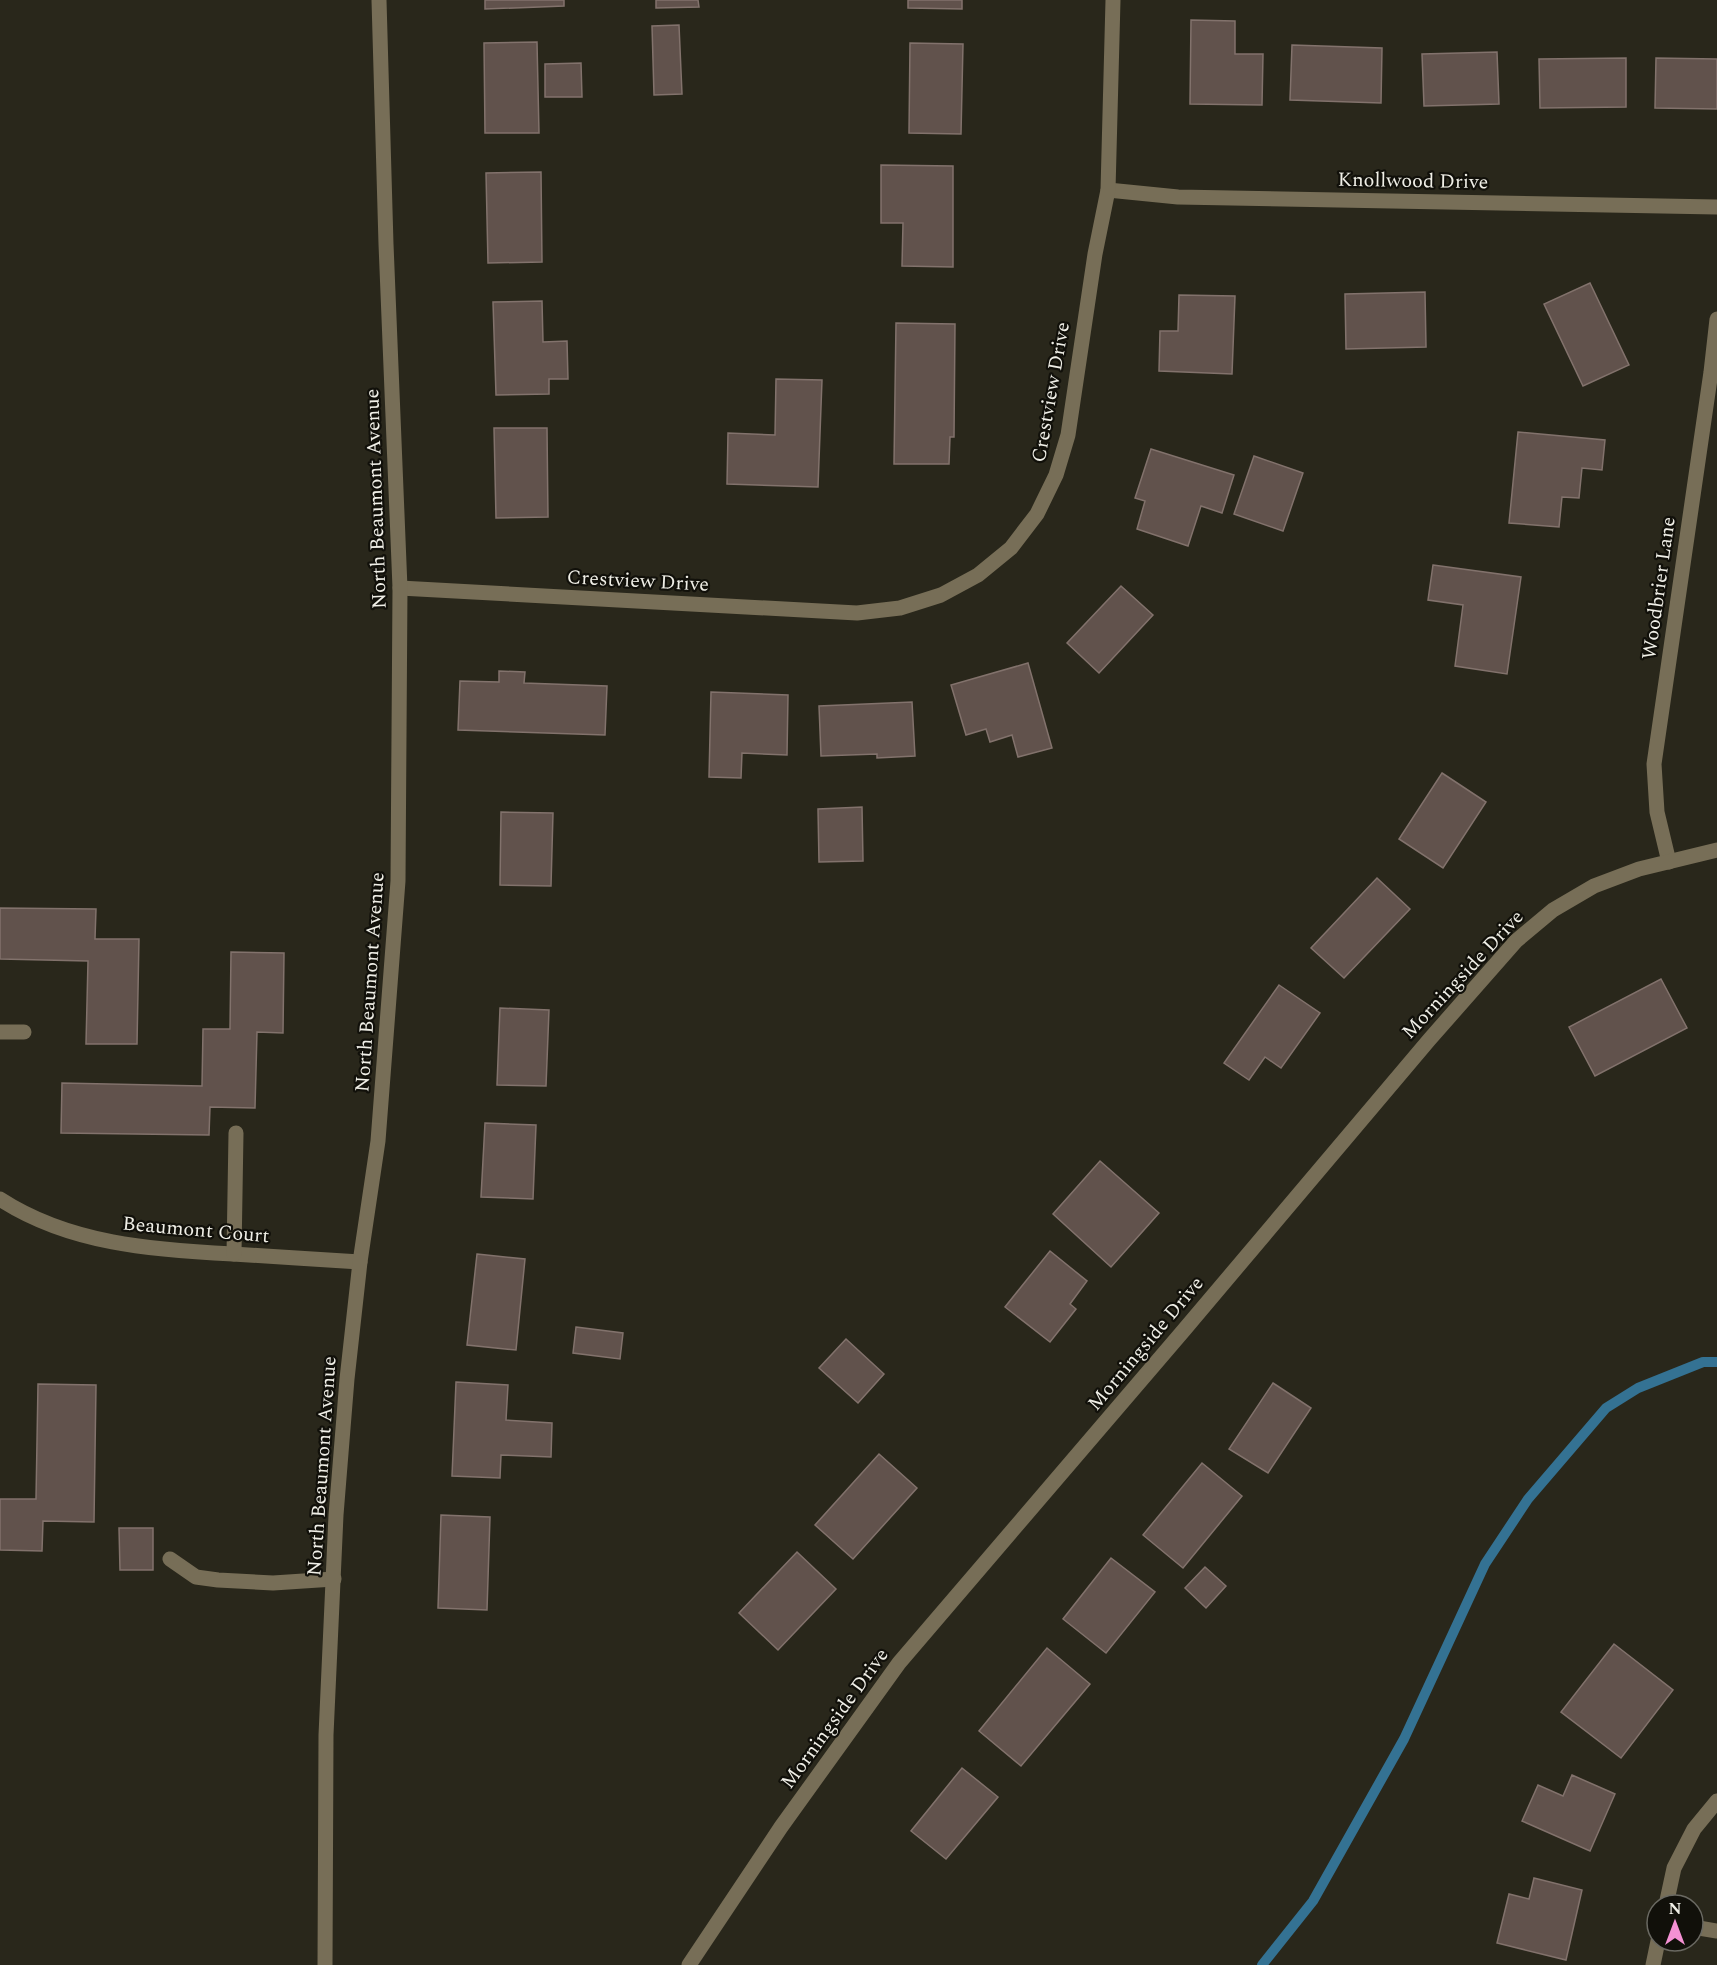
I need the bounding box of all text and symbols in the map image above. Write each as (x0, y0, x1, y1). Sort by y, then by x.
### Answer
street label: Knollwood Drive (1337, 165, 1489, 197)
street label: Crestview Drive (1024, 320, 1078, 465)
street label: North Beaumont Avenue (357, 388, 395, 610)
street label: Woodbrier Lane (1634, 515, 1684, 662)
street label: Crestview Drive (566, 562, 710, 600)
street label: North Beaumont Avenue (347, 871, 393, 1093)
street label: Morningside Drive (1395, 903, 1531, 1046)
street label: Beaumont Court (121, 1209, 271, 1251)
street label: Morningside Drive (1080, 1270, 1211, 1418)
street label: North Beaumont Avenue (299, 1355, 345, 1577)
street label: Morningside Drive (773, 1642, 896, 1795)
north arrow (1645, 1893, 1705, 1953)
text: N (1668, 1897, 1682, 1921)

